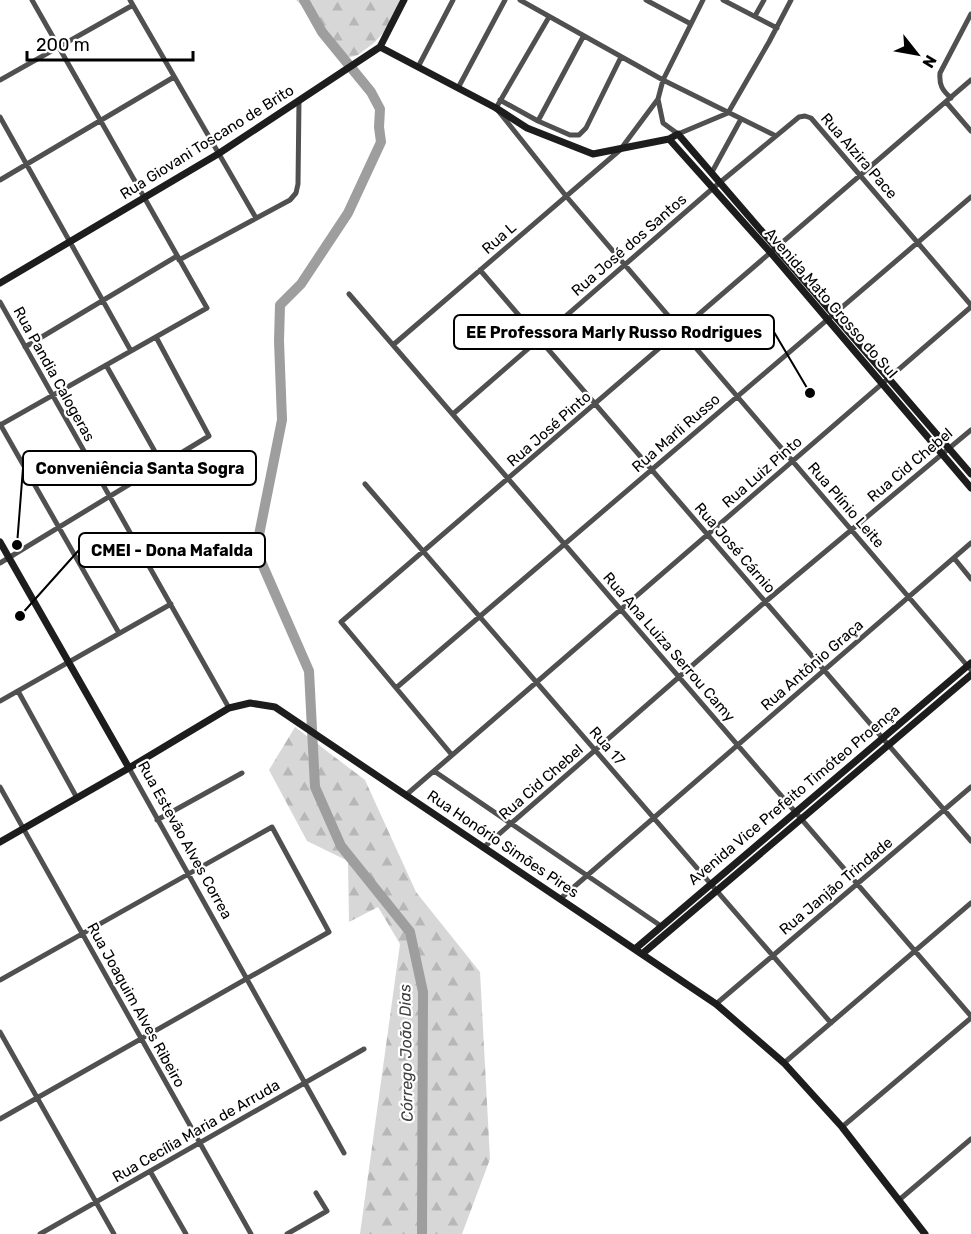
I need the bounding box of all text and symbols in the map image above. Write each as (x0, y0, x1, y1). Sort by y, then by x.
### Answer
scale bar (27, 24, 194, 62)
north arrow (887, 24, 947, 84)
text: 200 m (36, 34, 90, 56)
text: N (918, 52, 941, 71)
street label: Rua Giovani Toscano de Brito (117, 81, 297, 203)
street label: Rua Alzira Pace (817, 110, 901, 202)
street label: Rua José dos Santos (568, 190, 690, 300)
street label: Rua L (478, 218, 520, 258)
street label: Avenida Mato Grosso do Sul (761, 224, 901, 382)
street label: Rua Pandia Calogeras (9, 303, 99, 445)
callout: EE Professora Marly Russo Rodrigues (454, 315, 774, 349)
text: EE Professora Marly Russo Rodrigues (466, 323, 762, 342)
street label: Rua José Pinto (503, 388, 595, 470)
street label: Rua Marli Russo (628, 390, 724, 476)
street label: Rua Cid Chebel (864, 424, 956, 506)
street label: Rua Luiz Pinto (718, 433, 806, 511)
callout: Conveniência Santa Sogra (23, 451, 256, 485)
text: Conveniência Santa Sogra (36, 459, 244, 478)
street label: Rua Plínio Leite (804, 459, 888, 551)
street label: Rua José Cárnio (691, 499, 779, 597)
callout: CMEI - Dona Mafalda (79, 533, 265, 567)
text: CMEI - Dona Mafalda (91, 541, 253, 560)
street label: Rua Ana Luiza Serrou Camy (599, 569, 739, 725)
street label: Rua Antônio Graça (757, 616, 867, 714)
street label: Avenida Vice Prefeito Timóteo Proença (685, 701, 903, 889)
street label: Rua 17 (585, 723, 629, 769)
street label: Rua Cid Chebel (495, 741, 587, 823)
street label: Rua Estevão Alves Correa (134, 758, 236, 922)
street label: Rua Honório Simões Pires (424, 787, 582, 902)
street label: Rua Janjão Trindade (776, 833, 896, 939)
street label: Rua Joaquim Alves Ribeiro (83, 920, 189, 1090)
water label: Córrego João Dias (395, 984, 417, 1122)
street label: Rua Cecília Maria de Arruda (109, 1076, 283, 1186)

